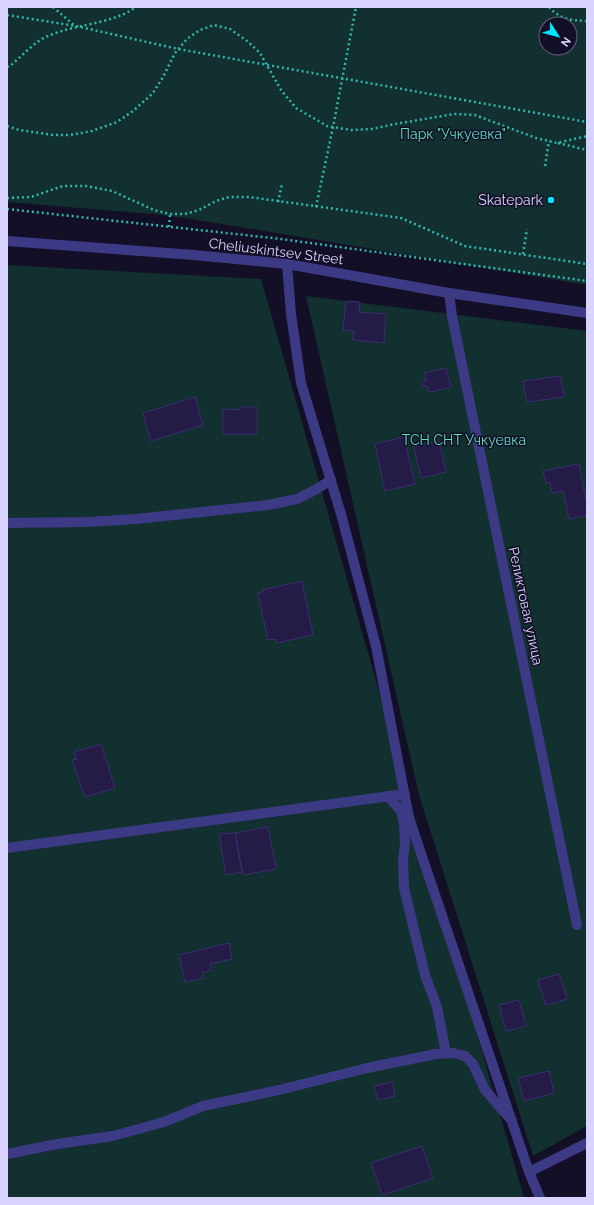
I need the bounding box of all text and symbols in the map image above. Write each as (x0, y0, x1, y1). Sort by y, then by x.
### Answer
north arrow (538, 16, 578, 56)
text: N (558, 34, 573, 49)
park label: Парк "Учкуевка" (400, 126, 506, 142)
place label: Skatepark (478, 192, 544, 208)
marker: Skatepark (546, 195, 556, 205)
street label: Cheliuskintsev Street (208, 235, 344, 267)
park label: ТСН СНТ Учкуевка (402, 432, 526, 448)
street label: Реликтовая улица (506, 545, 546, 667)

